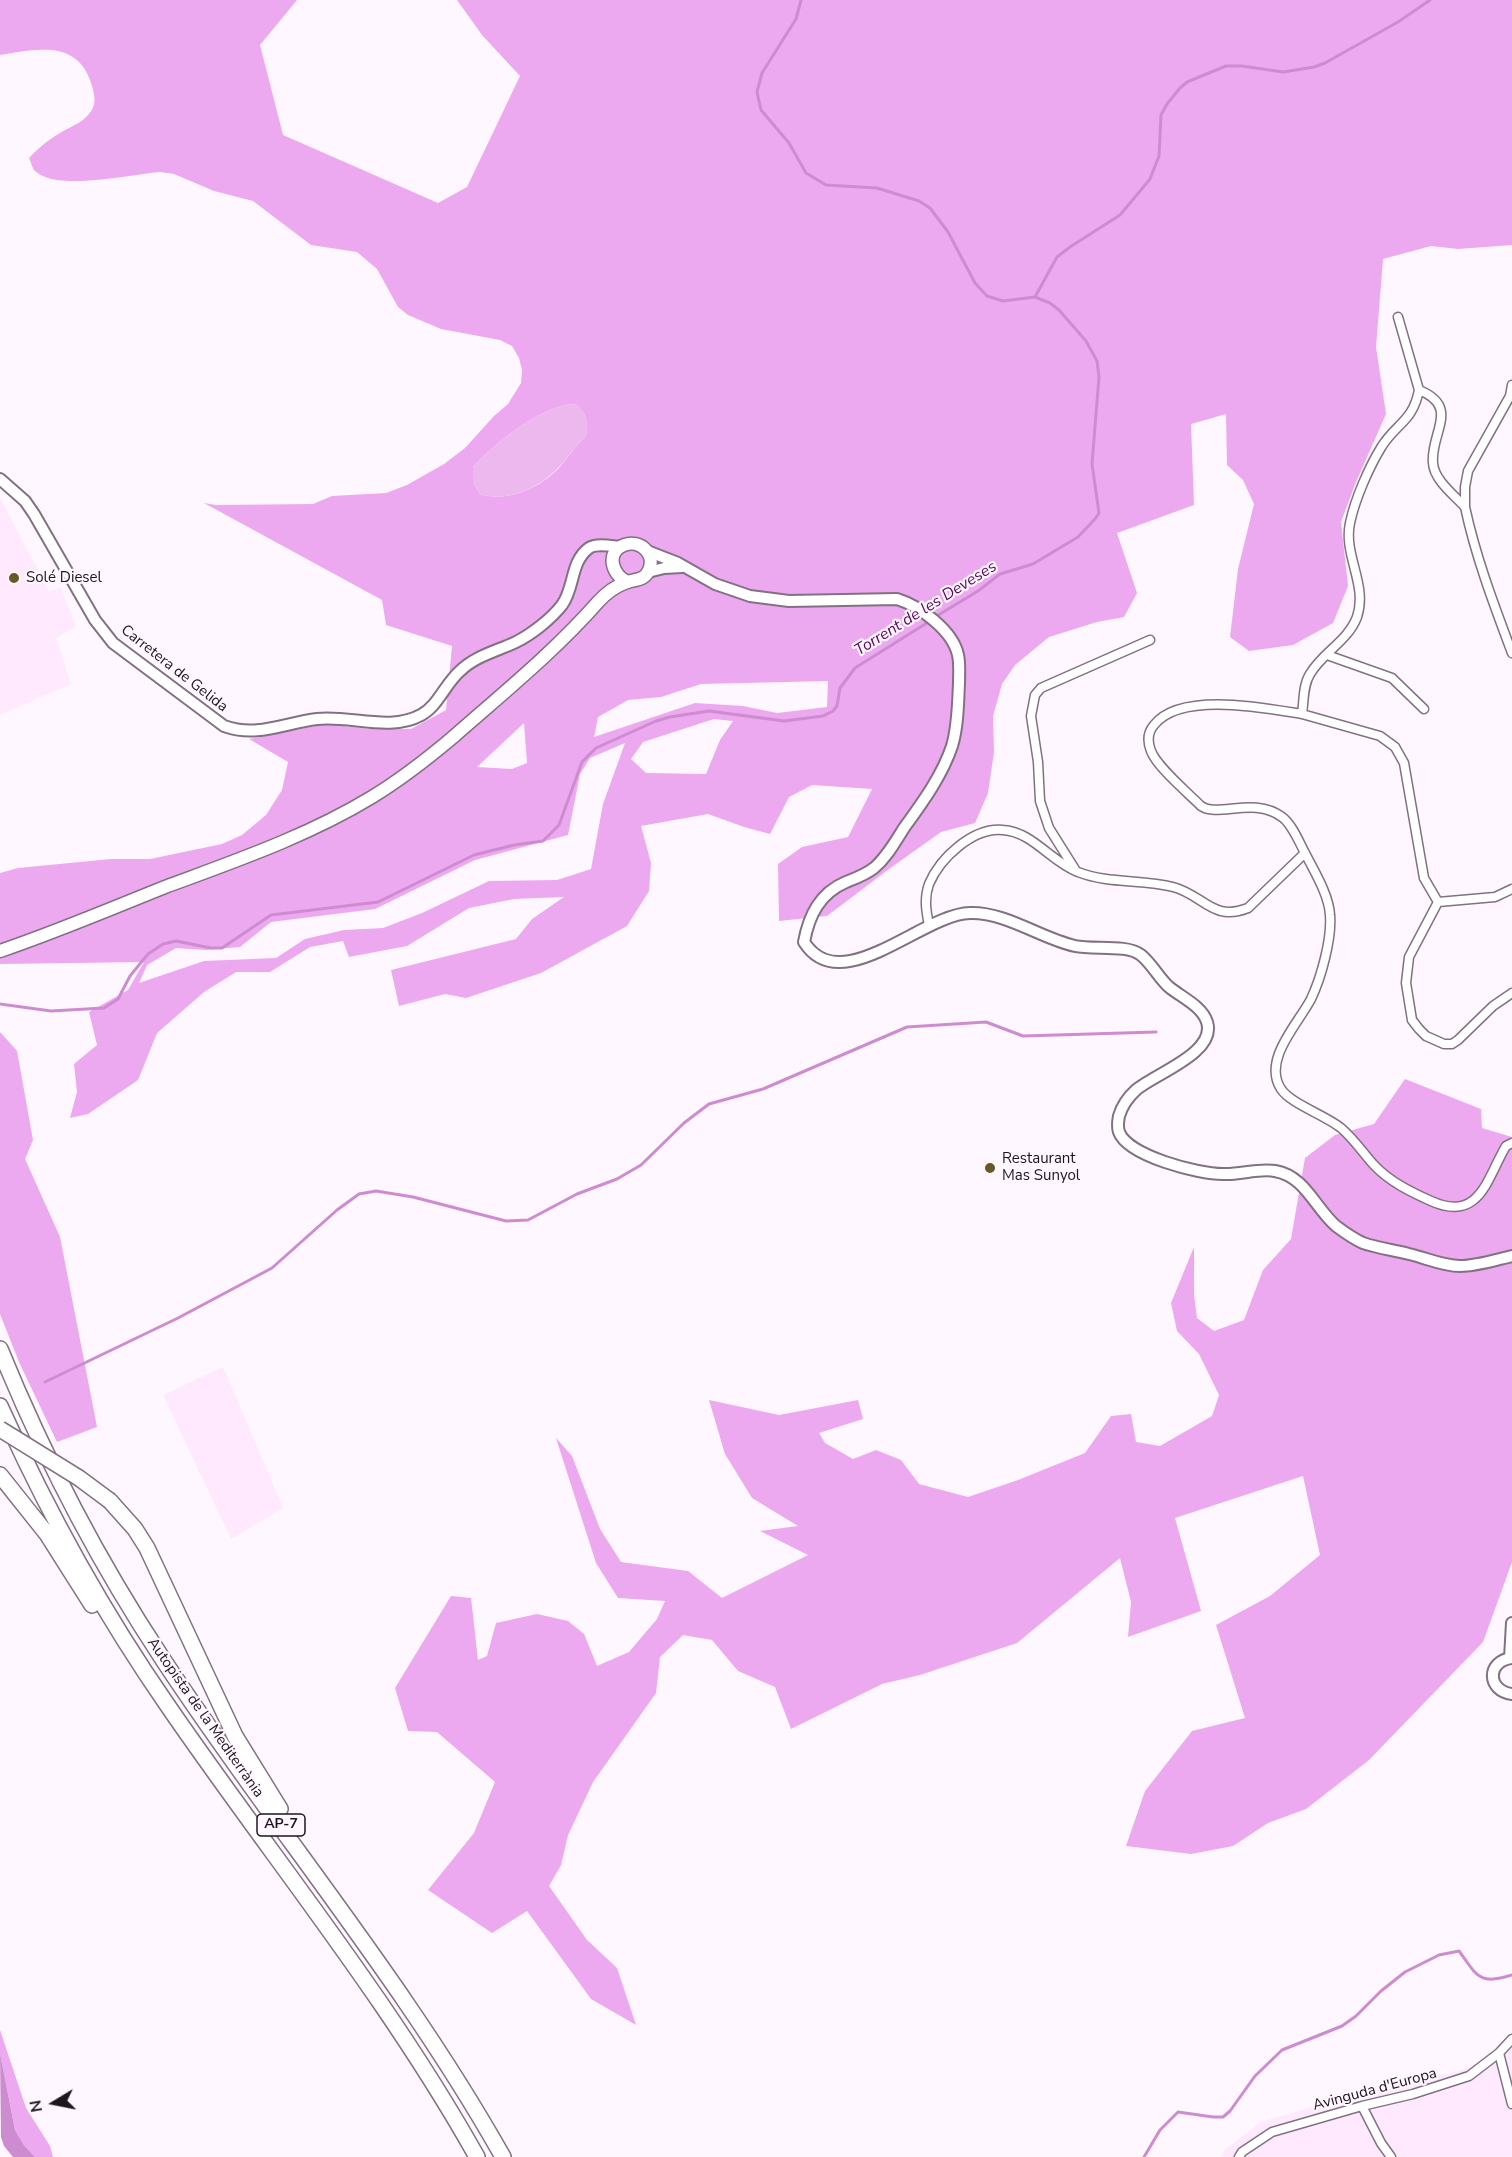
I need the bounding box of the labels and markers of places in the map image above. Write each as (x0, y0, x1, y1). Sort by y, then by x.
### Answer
place label: Solé Diesel (26, 569, 102, 587)
marker: Solé Diesel (7, 571, 21, 585)
place label: Restaurant Mas Sunyol (1002, 1150, 1080, 1185)
marker: Restaurant Mas Sunyol (983, 1161, 997, 1175)

